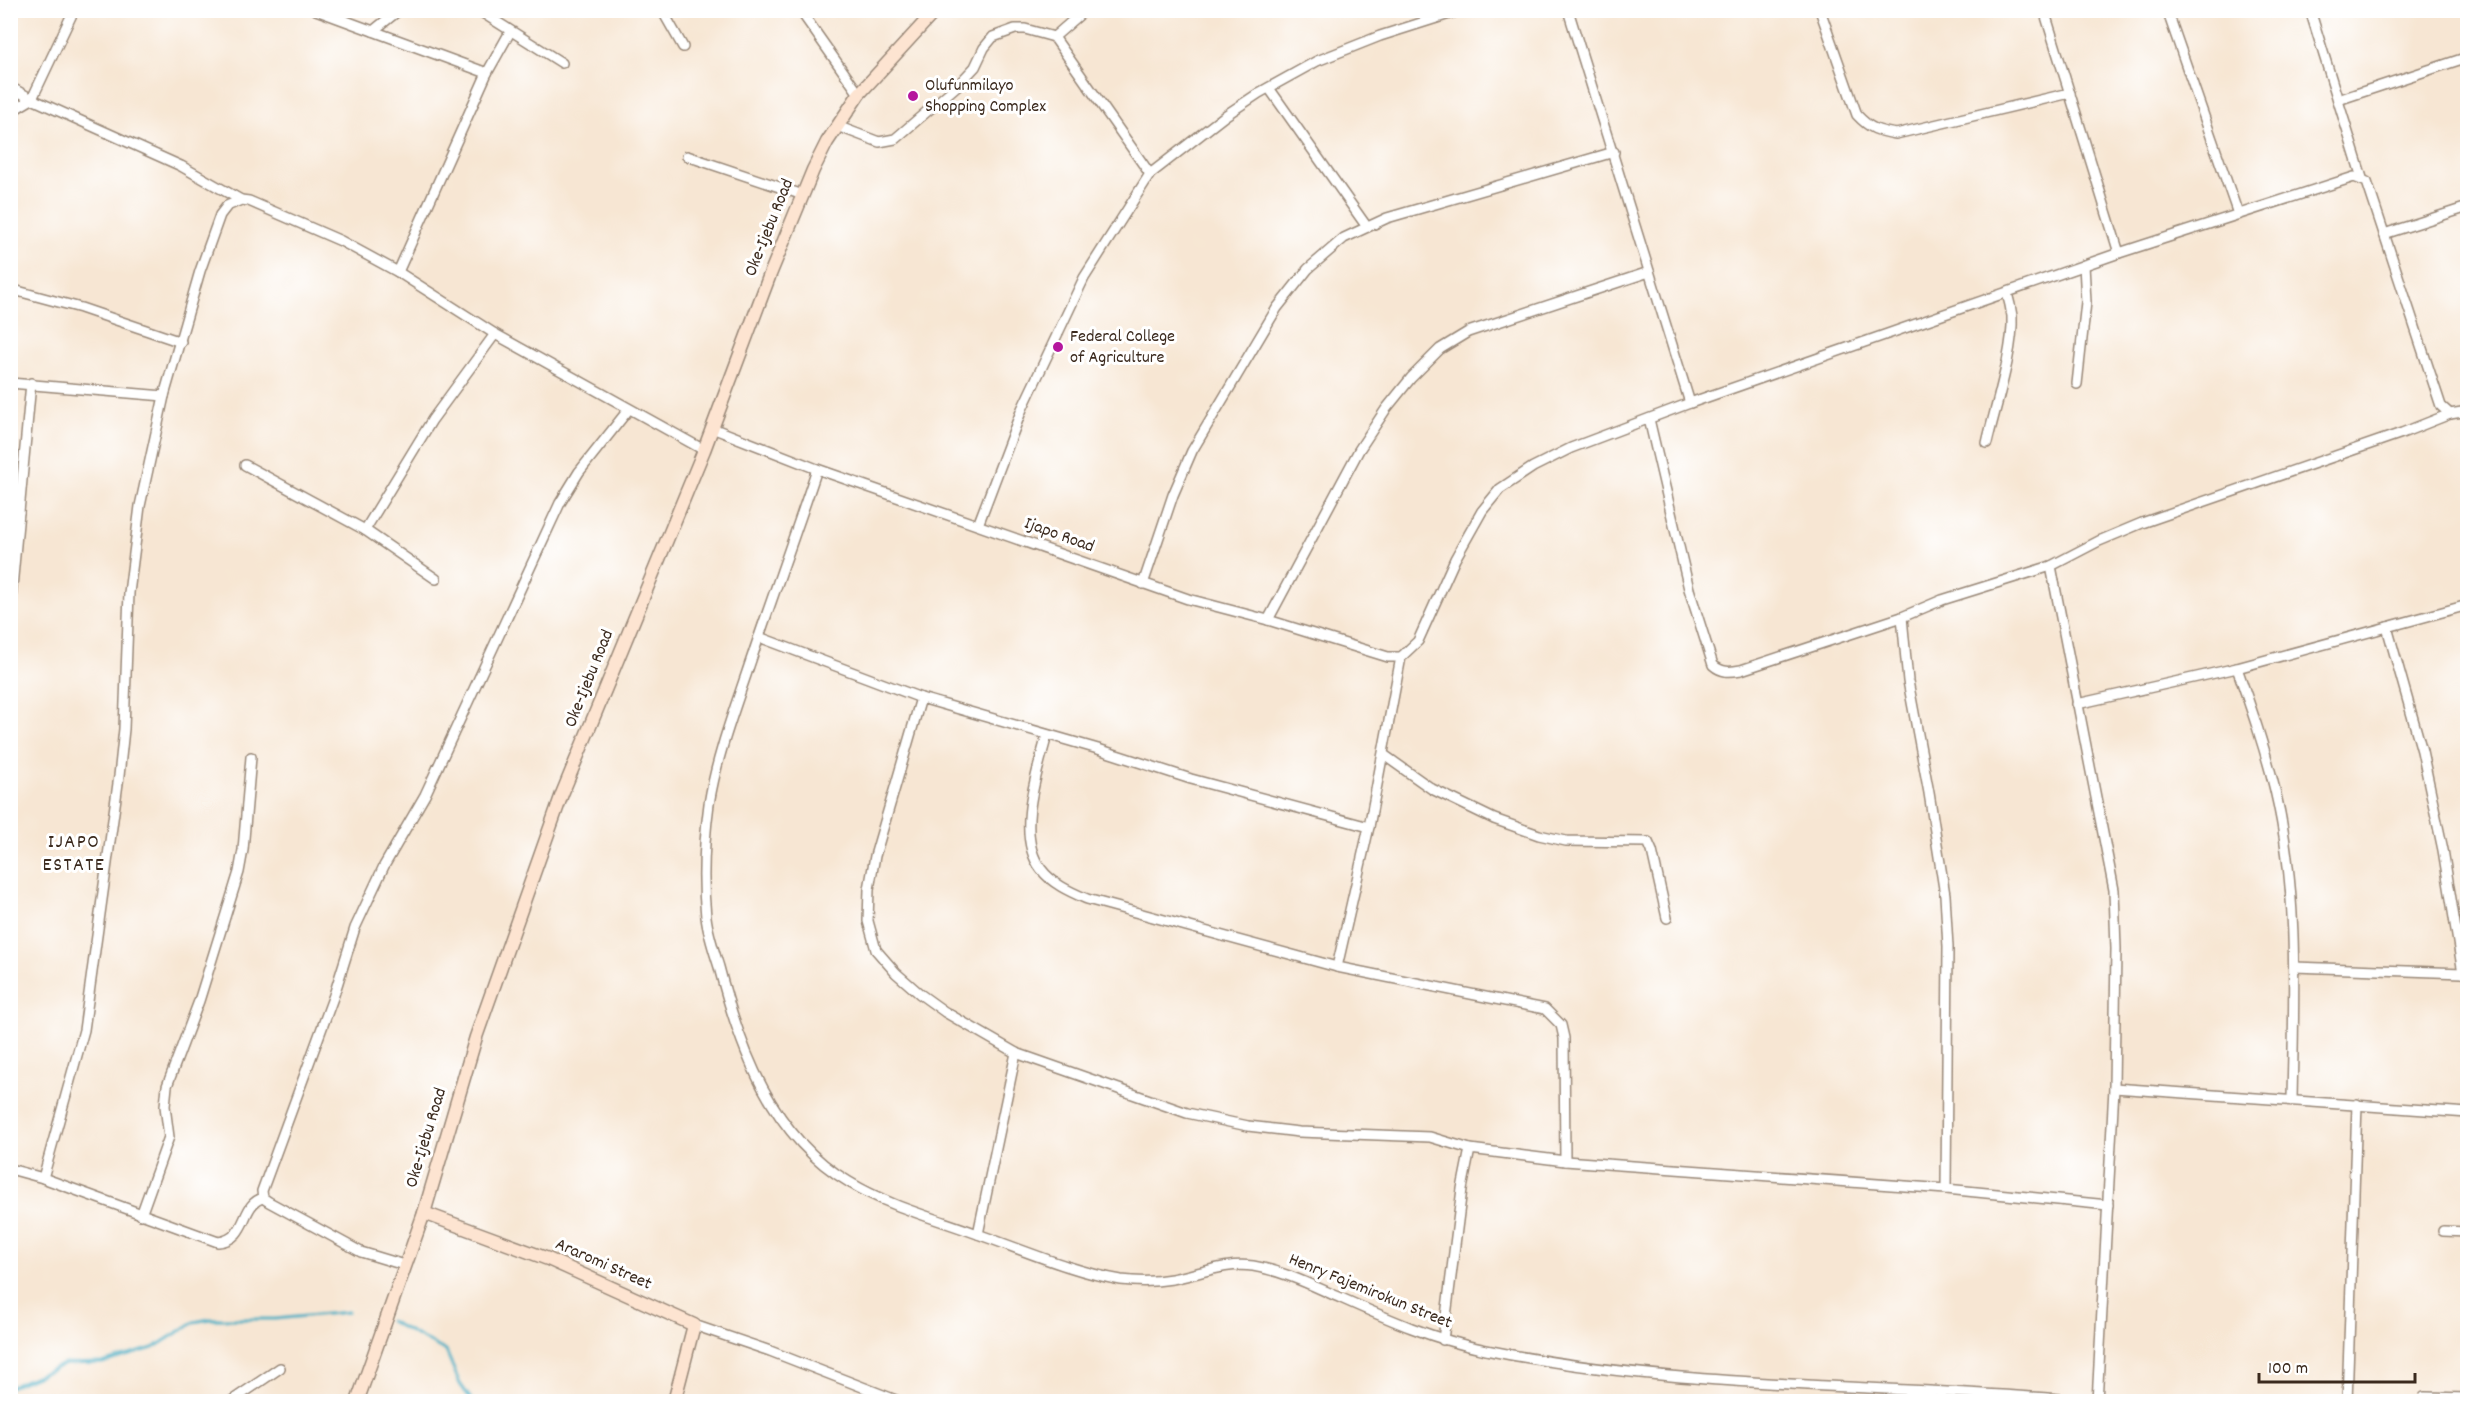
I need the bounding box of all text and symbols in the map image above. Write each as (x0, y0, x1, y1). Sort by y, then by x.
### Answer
place label: Olufunmilayo Shopping Complex (925, 74, 1046, 120)
marker: Olufunmilayo Shopping Complex (906, 89, 920, 103)
street label: Oke-Ijebu Road (739, 175, 801, 281)
place label: Federal College of Agriculture (1070, 325, 1175, 371)
marker: Federal College of Agriculture (1051, 340, 1065, 354)
street label: Ijapo Road (1021, 512, 1097, 560)
street label: Oke-Ijebu Road (559, 626, 621, 732)
district label: IJAPO ESTATE (43, 829, 105, 880)
street label: Oke-Ijebu Road (400, 1085, 454, 1191)
street label: Araromi Street (551, 1233, 656, 1298)
street label: Henry Fajemirokun Street (1285, 1248, 1456, 1336)
scale bar (2259, 1346, 2415, 1384)
text: 100 m (2268, 1357, 2308, 1382)

